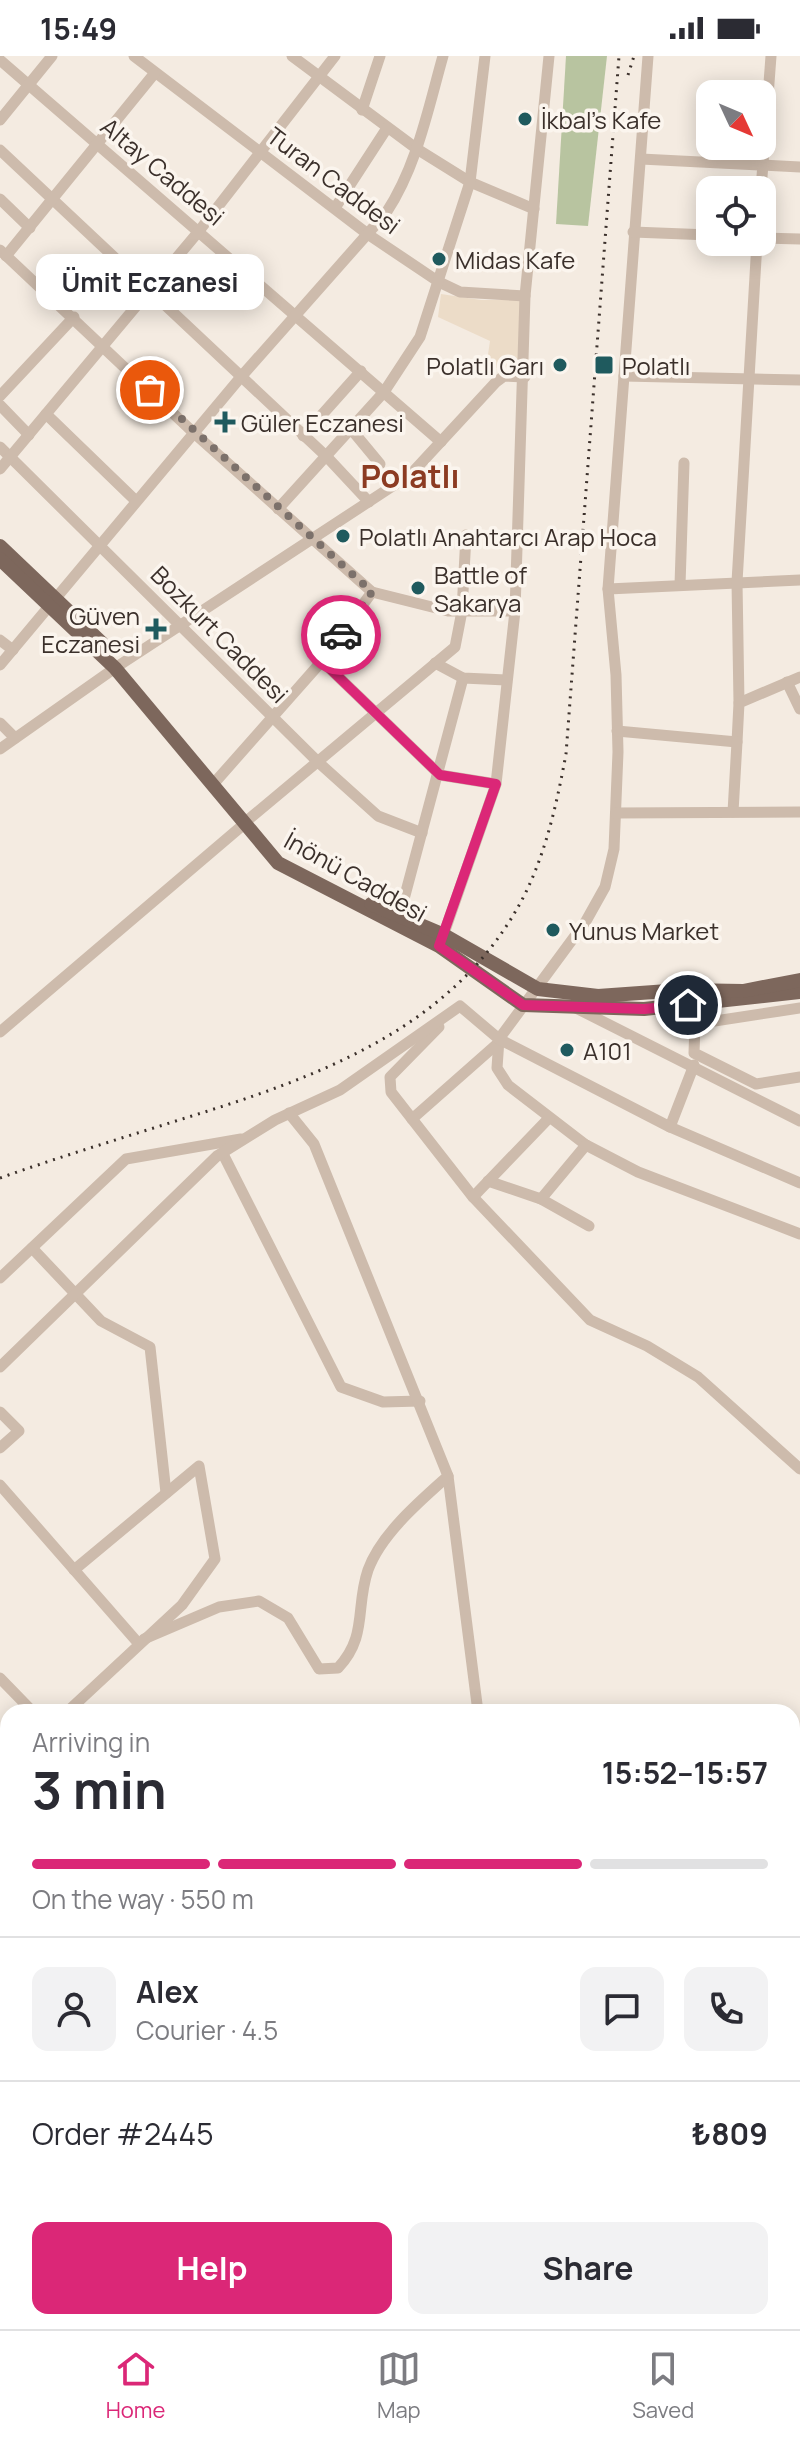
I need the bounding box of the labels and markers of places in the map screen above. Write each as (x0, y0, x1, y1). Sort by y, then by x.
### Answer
place label: İkbal's Kafe (541, 103, 661, 136)
marker: İkbal's Kafe (516, 110, 534, 128)
place label: Midas Kafe (455, 243, 575, 276)
marker: Midas Kafe (430, 250, 448, 268)
callout: Ümit Eczanesi (36, 254, 264, 310)
place label: Polatlı Garı (426, 349, 544, 382)
place label: Polatlı (622, 349, 690, 382)
marker: Polatlı (593, 354, 615, 376)
pin (116, 356, 184, 424)
marker: Polatlı Garı (551, 356, 569, 374)
place label: Güler Eczanesi (241, 406, 404, 439)
marker: Güler Eczanesi (216, 413, 234, 431)
place label: Polatlı Anahtarcı Arap Hoca (359, 520, 657, 553)
marker: Polatlı Anahtarcı Arap Hoca (334, 527, 352, 545)
place label: Battle of Sakarya (434, 558, 527, 619)
marker: Battle of Sakarya (409, 579, 427, 597)
place label: Güven Eczanesi (41, 599, 140, 660)
marker: Güven Eczanesi (147, 620, 165, 638)
place label: Yunus Market (569, 914, 719, 947)
marker: Yunus Market (544, 921, 562, 939)
pin (654, 971, 722, 1039)
place label: A101 (583, 1034, 632, 1067)
marker: A101 (558, 1041, 576, 1059)

